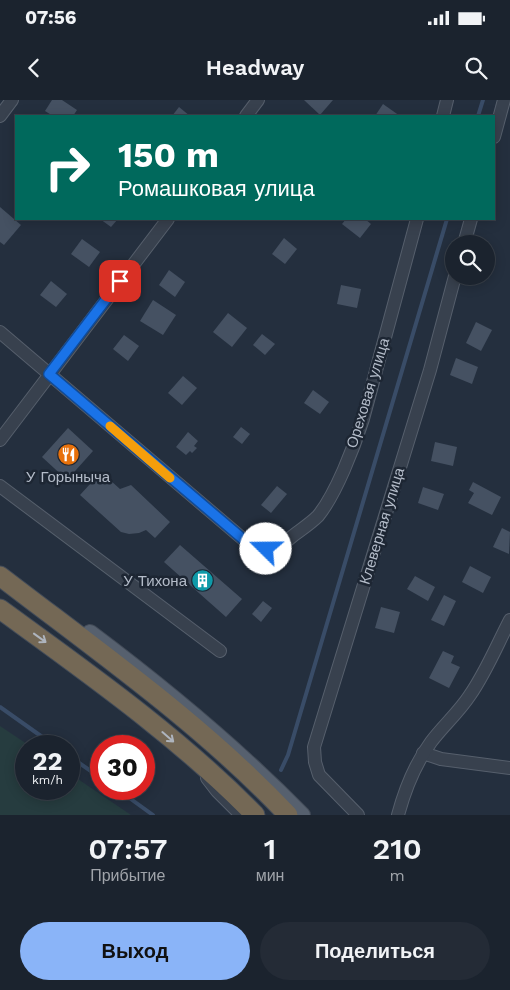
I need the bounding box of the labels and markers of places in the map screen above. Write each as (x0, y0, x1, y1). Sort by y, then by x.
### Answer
pin (99, 260, 141, 302)
restaurant icon: У Горыныча (56, 442, 80, 466)
place label: У Горыныча (26, 468, 111, 486)
building icon: У Тихона (191, 569, 215, 593)
place label: У Тихона (123, 572, 188, 590)

